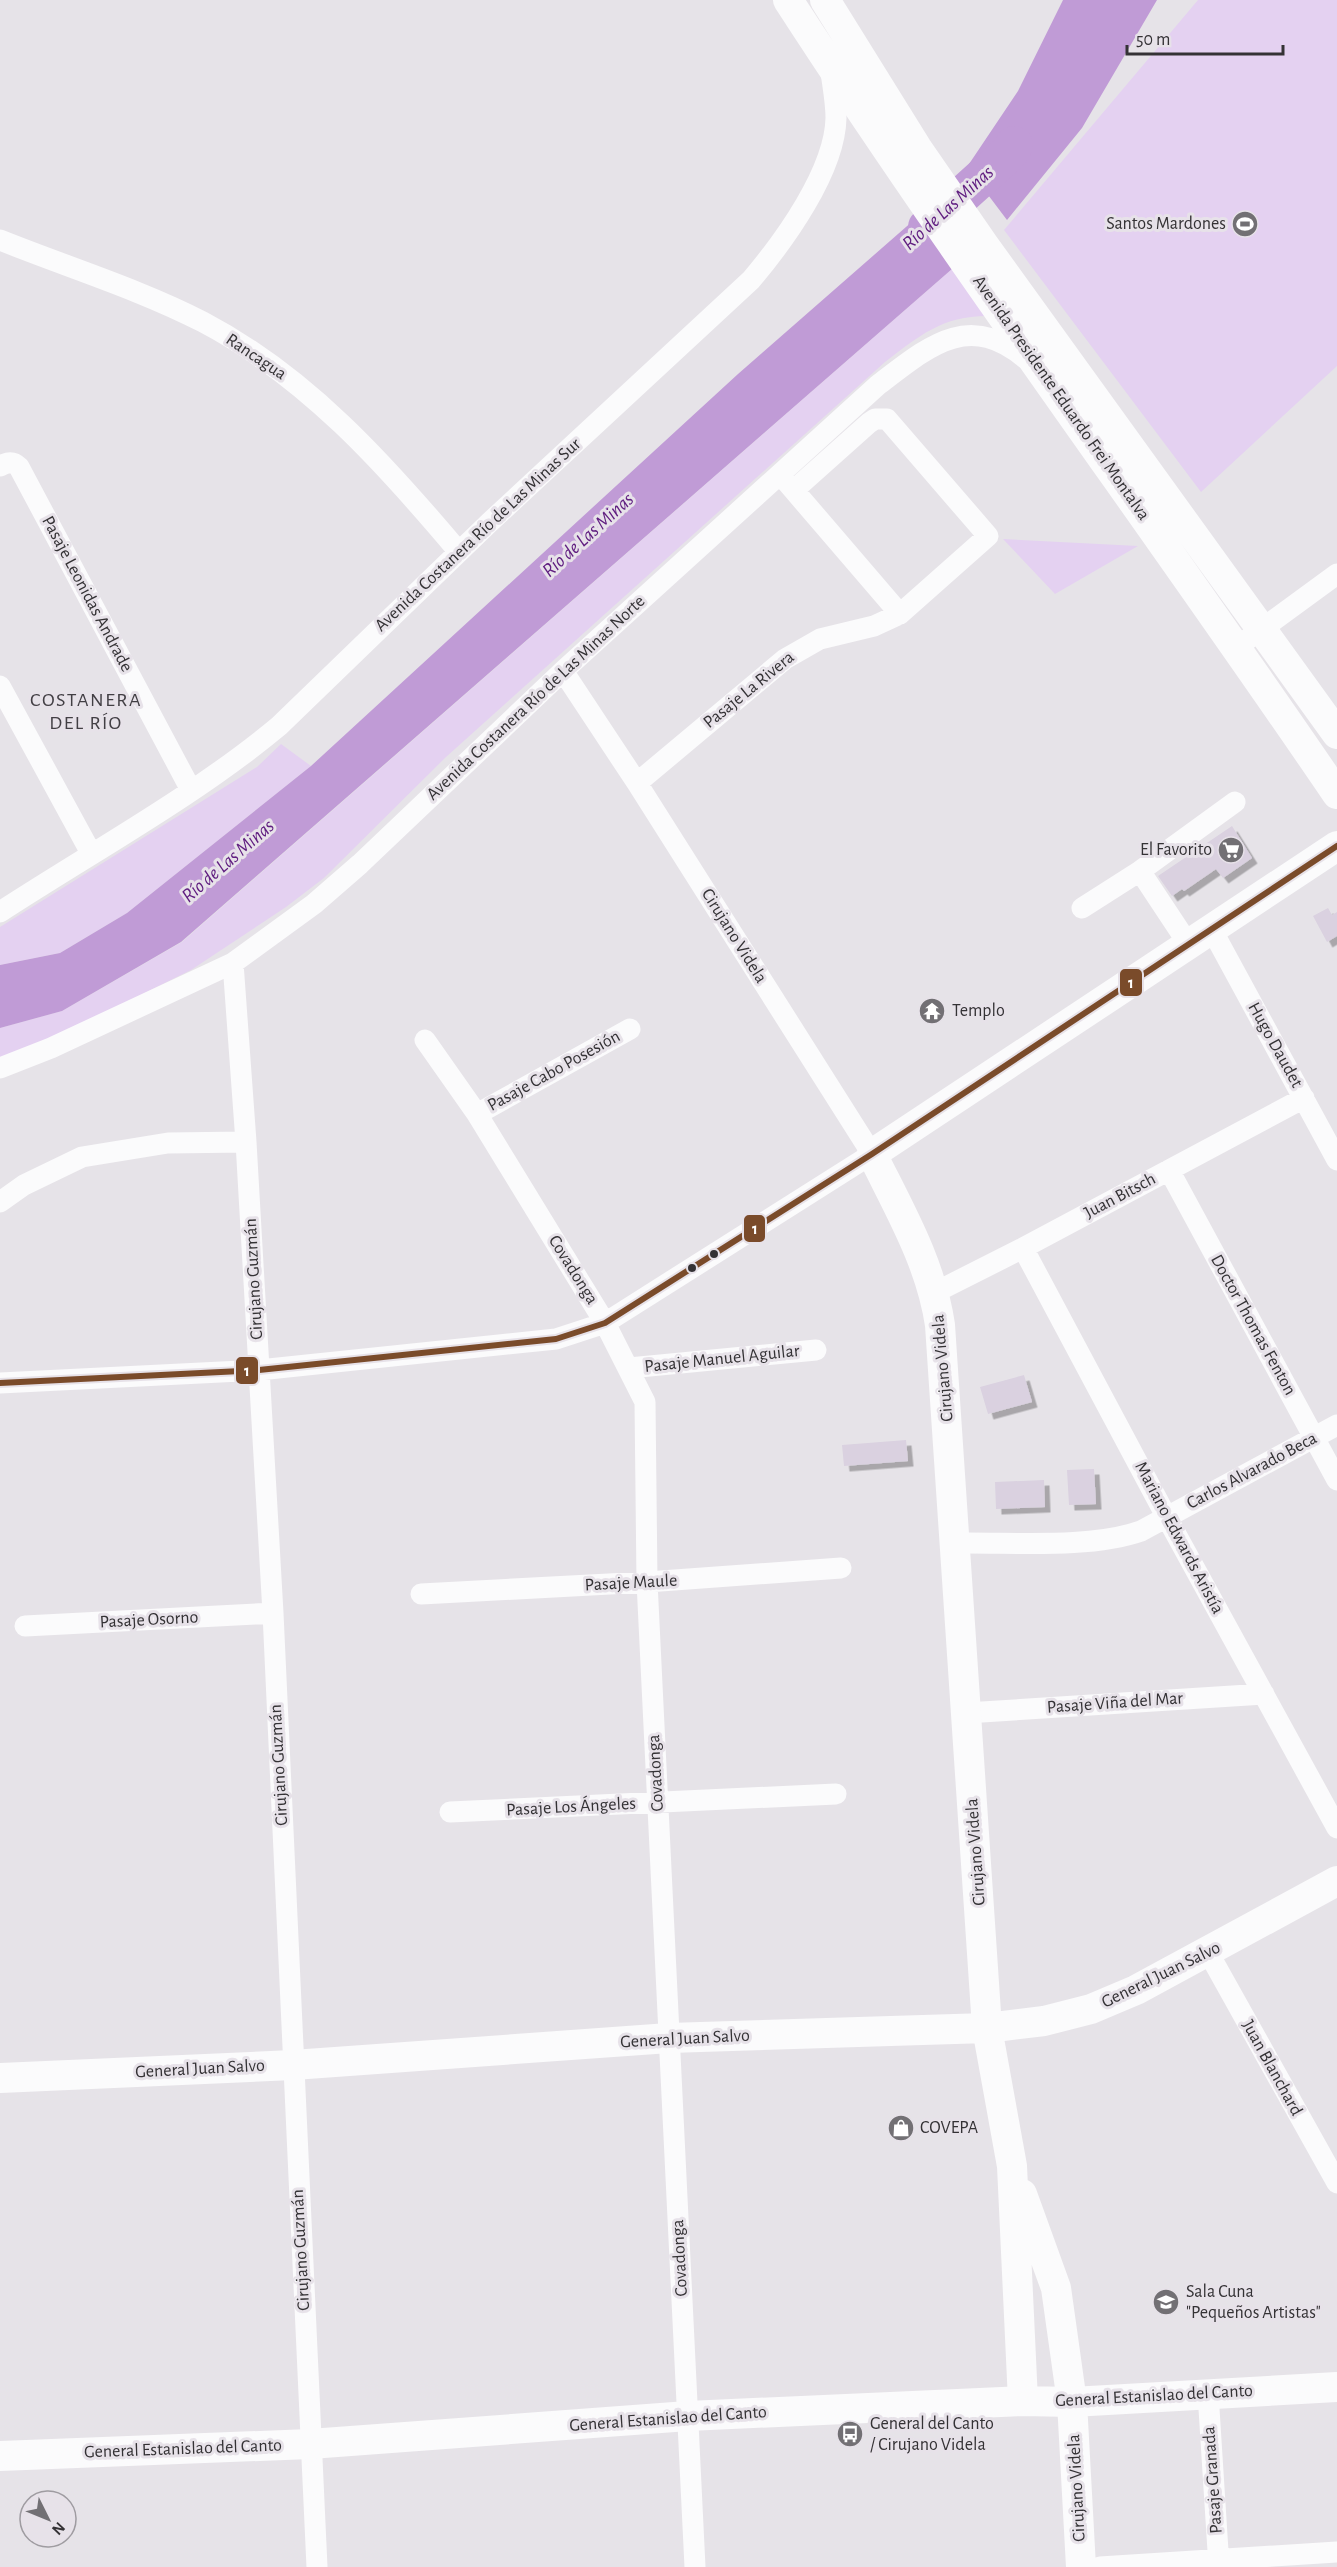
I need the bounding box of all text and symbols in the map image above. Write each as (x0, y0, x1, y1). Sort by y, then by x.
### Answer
scale bar (1127, 18, 1283, 56)
text: 50 m (1136, 31, 1170, 49)
water label: Río de Las Minas (899, 162, 998, 254)
sports icon: Santos Mardones (1230, 209, 1260, 239)
place label: Santos Mardones (1106, 215, 1226, 233)
street label: Avenida Presidente Eduardo Frei Montalva (969, 272, 1153, 524)
street label: Rancagua (223, 330, 289, 384)
street label: Avenida Costanera Río de Las Minas Sur (372, 435, 585, 635)
water label: Río de Las Minas (539, 489, 638, 581)
street label: Pasaje Leonidas Andrade (38, 513, 136, 675)
street label: Avenida Costanera Río de Las Minas Norte (423, 592, 649, 804)
street label: Pasaje La Rivera (700, 648, 798, 732)
district label: COSTANERA DEL RÍO (30, 690, 142, 733)
water label: Río de Las Minas (178, 815, 278, 906)
supermarket icon: El Favorito (1216, 835, 1246, 865)
place label: El Favorito (1140, 841, 1212, 859)
street label: Cirujano Videla (698, 886, 770, 986)
line badge: 1 (1119, 968, 1143, 997)
text: 1 (1128, 975, 1134, 991)
temple icon: Templo (917, 996, 947, 1026)
street label: Hugo Daudet (1244, 999, 1306, 1091)
place label: Templo (952, 1002, 1005, 1020)
street label: Pasaje Cabo Posesión (485, 1027, 623, 1115)
street label: Juan Bitsch (1081, 1170, 1159, 1222)
line badge: 1 (743, 1214, 766, 1243)
street label: Cirujano Guzmán (242, 1218, 266, 1340)
text: 1 (752, 1221, 758, 1237)
street label: Covadonga (545, 1232, 601, 1308)
unlabelled marker (708, 1248, 720, 1260)
street label: Doctor Thomas Fenton (1207, 1252, 1299, 1398)
unlabelled marker (686, 1262, 698, 1274)
street label: Cirujano Videla (929, 1314, 957, 1422)
street label: Pasaje Manuel Aguilar (644, 1342, 801, 1376)
line badge: 1 (235, 1356, 259, 1385)
text: 1 (244, 1363, 250, 1379)
street label: Carlos Alvarado Beca (1184, 1429, 1320, 1513)
street label: Mariano Edwards Aristía (1131, 1459, 1227, 1617)
street label: Pasaje Maule (584, 1572, 678, 1594)
street label: Pasaje Osorno (99, 1608, 199, 1632)
street label: Pasaje Viña del Mar (1046, 1689, 1184, 1717)
street label: Cirujano Guzmán (267, 1704, 291, 1826)
street label: Covadonga (645, 1734, 667, 1812)
street label: Pasaje Los Ángeles (506, 1792, 636, 1819)
street label: Cirujano Videla (963, 1798, 989, 1906)
street label: General Juan Salvo (1099, 1938, 1223, 2012)
street label: Juan Blanchard (1238, 2017, 1306, 2119)
street label: General Juan Salvo (620, 2027, 750, 2051)
street label: General Juan Salvo (135, 2057, 265, 2081)
shop icon: COVEPA (886, 2113, 916, 2143)
place label: COVEPA (920, 2119, 979, 2137)
street label: Cirujano Guzmán (289, 2189, 313, 2311)
street label: Covadonga (669, 2219, 691, 2297)
place label: Sala Cuna "Pequeños Artistas" (1186, 2283, 1321, 2322)
school or university icon: Sala Cuna "Pequeños Artistas" (1151, 2287, 1181, 2317)
street label: General Estanislao del Canto (1055, 2382, 1253, 2410)
street label: General Estanislao del Canto (569, 2403, 767, 2435)
place label: General del Canto / Cirujano Videla (870, 2415, 994, 2454)
bus stop icon: General del Canto / Cirujano Videla (835, 2419, 865, 2449)
street label: Pasaje Granada (1200, 2426, 1226, 2534)
street label: Cirujano Videla (1065, 2434, 1089, 2542)
street label: General Estanislao del Canto (84, 2437, 282, 2461)
north arrow (18, 2489, 78, 2549)
text: N (49, 2519, 68, 2538)

